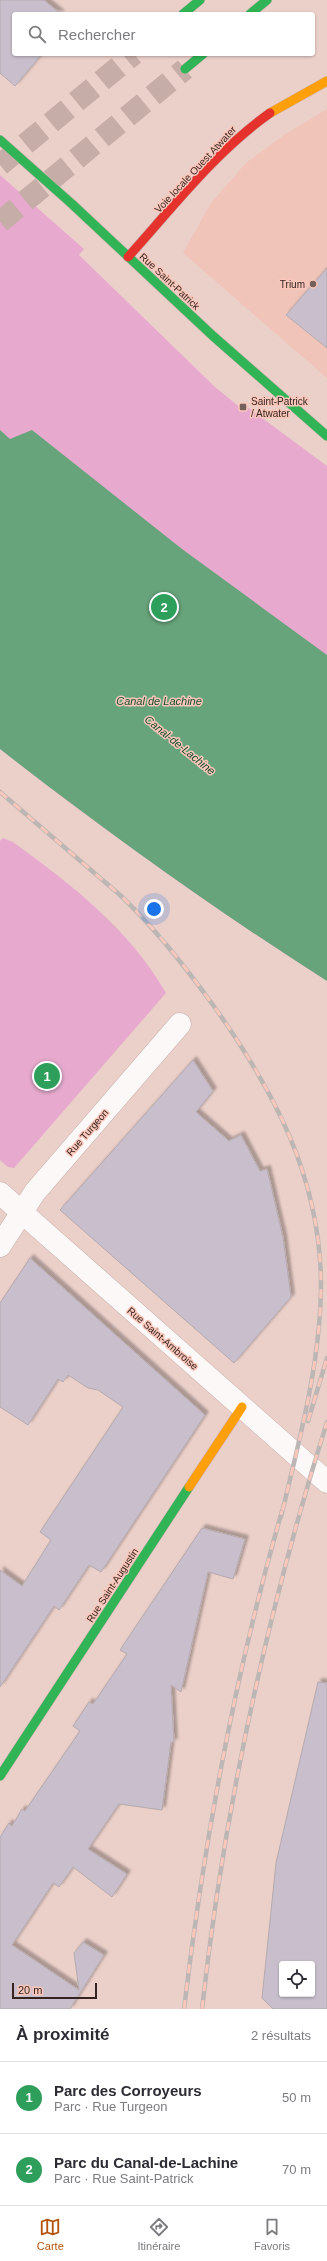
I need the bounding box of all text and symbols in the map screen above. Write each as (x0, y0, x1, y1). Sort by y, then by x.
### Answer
search box (12, 12, 315, 56)
icon: search (26, 23, 48, 45)
text: Rechercher (58, 26, 136, 43)
street label: Voie locale Ouest Atwater (152, 123, 239, 215)
street label: Rue Saint-Patrick (137, 251, 203, 313)
place label: Trium (280, 279, 305, 290)
marker: Trium (308, 279, 318, 289)
place label: Saint-Patrick / Atwater (251, 396, 309, 419)
marker: Saint-Patrick / Atwater (238, 402, 248, 412)
pin: 2 (151, 592, 177, 622)
water label: Canal de Lachine (116, 695, 202, 707)
water label: Canal-de-Lachine (142, 713, 218, 777)
your location (144, 899, 164, 919)
pin: 1 (34, 1061, 60, 1091)
street label: Rue Turgeon (64, 1107, 110, 1158)
street label: Rue Saint-Ambroise (125, 1305, 200, 1372)
street label: Rue Saint-Augustin (84, 1546, 140, 1624)
map controls (279, 1961, 315, 1997)
button: locate (279, 1961, 315, 1997)
scale bar (12, 1981, 97, 2000)
text: 20 m (18, 1984, 42, 1996)
text: À proximité (16, 2025, 110, 2044)
text: 2 résultats (251, 2028, 311, 2043)
text: Parc des Corroyeurs (54, 2082, 202, 2099)
text: 1 (25, 2090, 33, 2105)
text: 50 m (282, 2090, 311, 2105)
text: Parc · Rue Turgeon (54, 2099, 167, 2114)
text: Parc du Canal-de-Lachine (54, 2154, 238, 2171)
text: 2 (25, 2162, 33, 2177)
text: 70 m (282, 2162, 311, 2177)
text: Parc · Rue Saint-Patrick (54, 2171, 193, 2186)
tab: Carte (37, 2216, 64, 2252)
tab: Itinéraire (138, 2216, 180, 2252)
tab: Favoris (254, 2216, 290, 2252)

